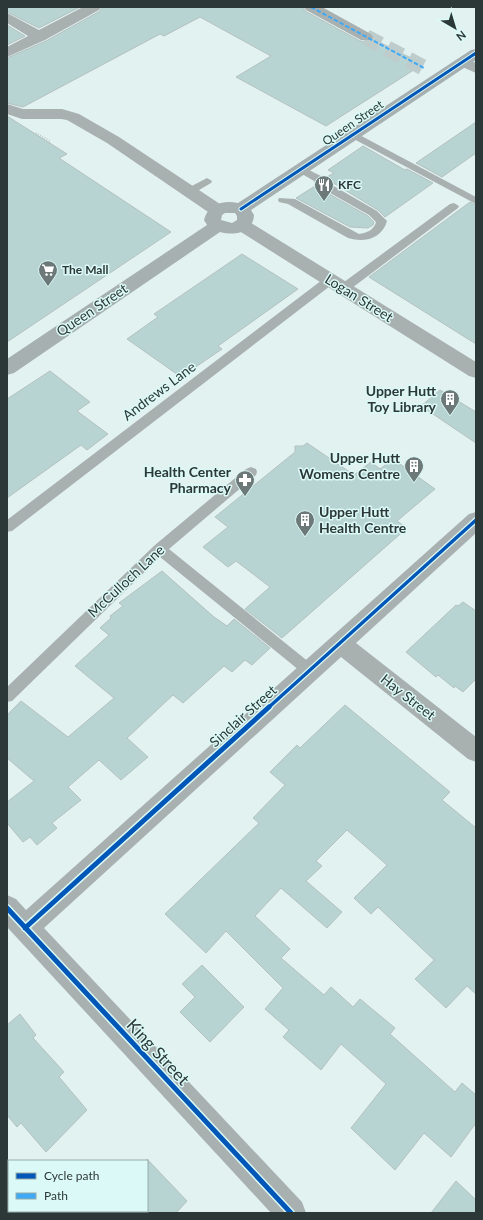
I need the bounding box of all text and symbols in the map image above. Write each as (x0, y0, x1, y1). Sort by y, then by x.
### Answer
north arrow (435, 8, 475, 48)
text: N (454, 29, 469, 44)
street label: Queen Street (319, 96, 387, 148)
restaurant icon: KFC (313, 174, 335, 202)
place label: KFC (338, 177, 361, 192)
supermarket icon: The Mall (37, 259, 59, 287)
place label: The Mall (62, 262, 108, 277)
street label: Logan Street (322, 270, 396, 325)
street label: Queen Street (53, 280, 130, 340)
street label: Andrews Lane (119, 358, 199, 424)
place label: Upper Hutt Toy Library (366, 382, 437, 415)
building icon: Upper Hutt Toy Library (439, 388, 461, 416)
place label: Upper Hutt Womens Centre (299, 449, 401, 482)
building icon: Upper Hutt Womens Centre (403, 455, 425, 483)
place label: Health Center Pharmacy (144, 463, 232, 496)
pharmacy icon: Health Center Pharmacy (234, 469, 256, 497)
place label: Upper Hutt Health Centre (319, 503, 407, 536)
building icon: Upper Hutt Health Centre (294, 509, 316, 537)
street label: McCulloch Lane (84, 541, 167, 620)
street label: Hay Street (378, 670, 439, 723)
street label: Sinclair Street (206, 681, 280, 750)
street label: King Street (122, 1014, 194, 1089)
legend (8, 1160, 148, 1212)
text: Cycle path (44, 1168, 99, 1183)
text: Path (44, 1188, 68, 1203)

